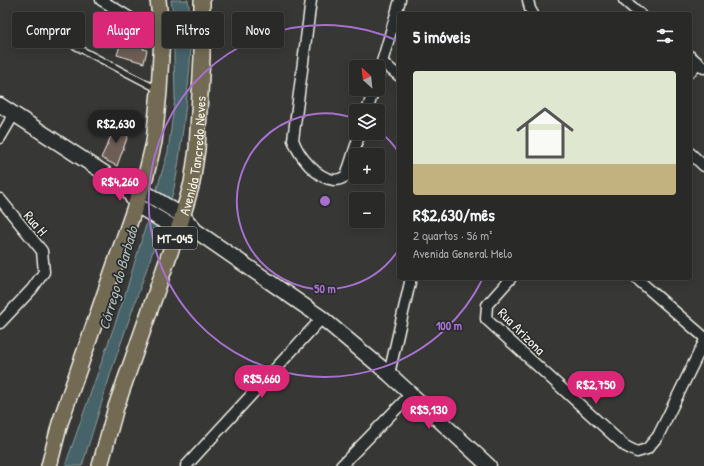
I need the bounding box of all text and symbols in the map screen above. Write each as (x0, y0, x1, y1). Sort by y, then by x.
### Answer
chip: Comprar (12, 12, 85, 48)
chip: Alugar (93, 12, 154, 48)
chip: Filtros (162, 12, 224, 48)
chip: Novo (232, 12, 284, 48)
text: 5 imóveis (413, 25, 470, 48)
icon: filters (654, 25, 676, 47)
north arrow (349, 60, 385, 96)
map controls (349, 60, 385, 228)
street label: Avenida Tancredo Neves (174, 95, 209, 217)
icon: home (509, 97, 581, 169)
button: layers (349, 104, 385, 140)
pin: R$2,630 (79, 110, 153, 144)
text: R$2,630 (97, 114, 135, 132)
button: + (349, 148, 385, 184)
pin: R$4,260 (83, 168, 157, 202)
text: R$4,260 (101, 172, 139, 190)
button: − (349, 192, 385, 228)
centre of rings (318, 194, 332, 208)
text: R$2,630/mês (413, 203, 495, 226)
street label: Rua H (20, 206, 52, 240)
water label: Córrego do Barbado (93, 223, 143, 332)
text: 2 quartos · 56 m² (413, 226, 492, 244)
road number: MT-045 (153, 227, 197, 249)
text: Avenida General Melo (413, 244, 512, 262)
text: 50 m (314, 280, 336, 297)
street label: Rua Arizona (494, 303, 550, 359)
text: 100 m (436, 317, 462, 334)
pin: R$5,660 (225, 365, 299, 399)
text: R$5,660 (244, 369, 280, 387)
pin: R$2,750 (559, 371, 633, 405)
text: R$2,750 (577, 375, 615, 393)
pin: R$5,130 (392, 396, 466, 430)
text: R$5,130 (411, 400, 448, 418)

